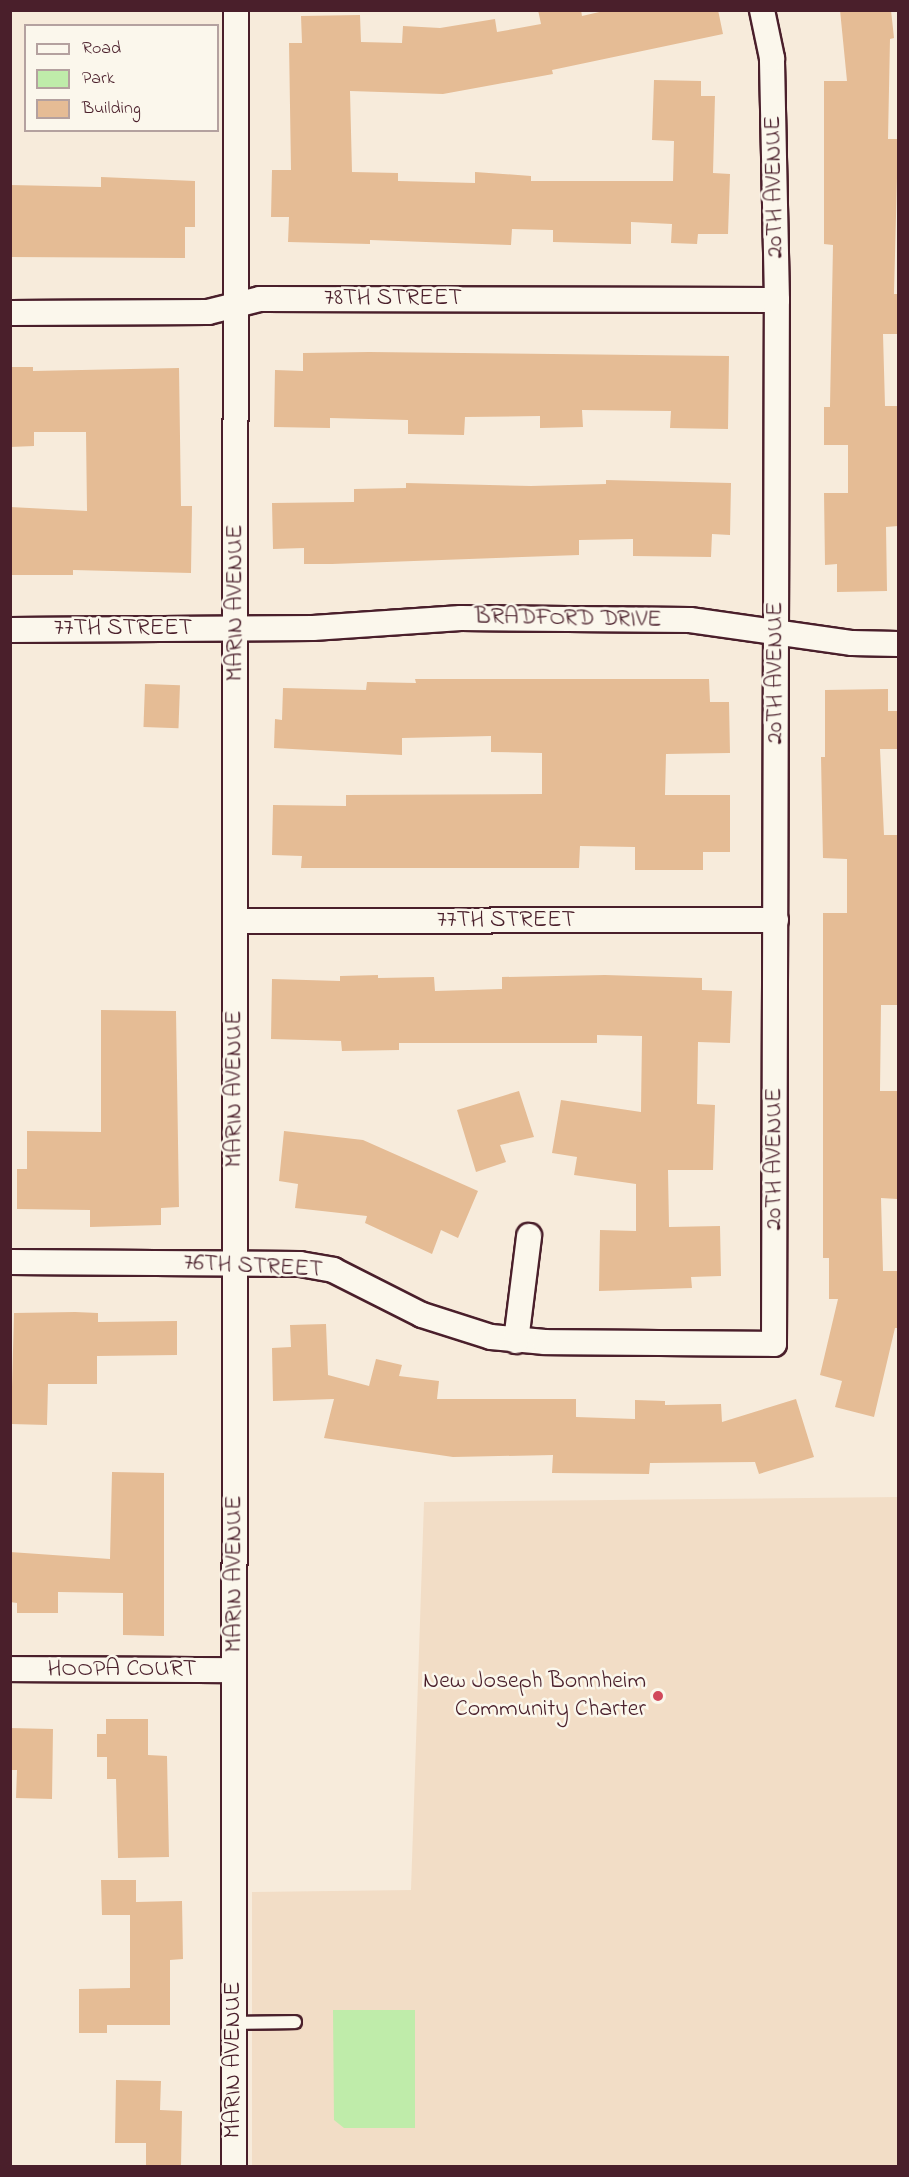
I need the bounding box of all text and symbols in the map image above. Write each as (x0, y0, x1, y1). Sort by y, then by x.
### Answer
legend (24, 24, 219, 132)
text: Road (82, 36, 121, 62)
text: Park (82, 66, 115, 92)
text: Building (82, 96, 141, 122)
street label: 20TH AVENUE (759, 116, 791, 258)
street label: 78TH STREET (324, 285, 462, 313)
street label: MARIN AVENUE (222, 525, 250, 681)
street label: 20TH AVENUE (762, 602, 790, 744)
street label: BRADFORD DRIVE (474, 603, 662, 635)
street label: 77TH STREET (54, 615, 192, 643)
street label: 77TH STREET (437, 907, 575, 935)
street label: MARIN AVENUE (221, 1011, 249, 1167)
street label: 20TH AVENUE (761, 1088, 789, 1230)
street label: 76TH STREET (183, 1249, 323, 1285)
street label: MARIN AVENUE (221, 1496, 249, 1652)
street label: HOOPA COURT (47, 1656, 197, 1684)
place label: New Joseph Bonnheim Community Charter (423, 1668, 646, 1724)
marker: New Joseph Bonnheim Community Charter (651, 1689, 665, 1703)
street label: MARIN AVENUE (220, 1982, 248, 2138)

